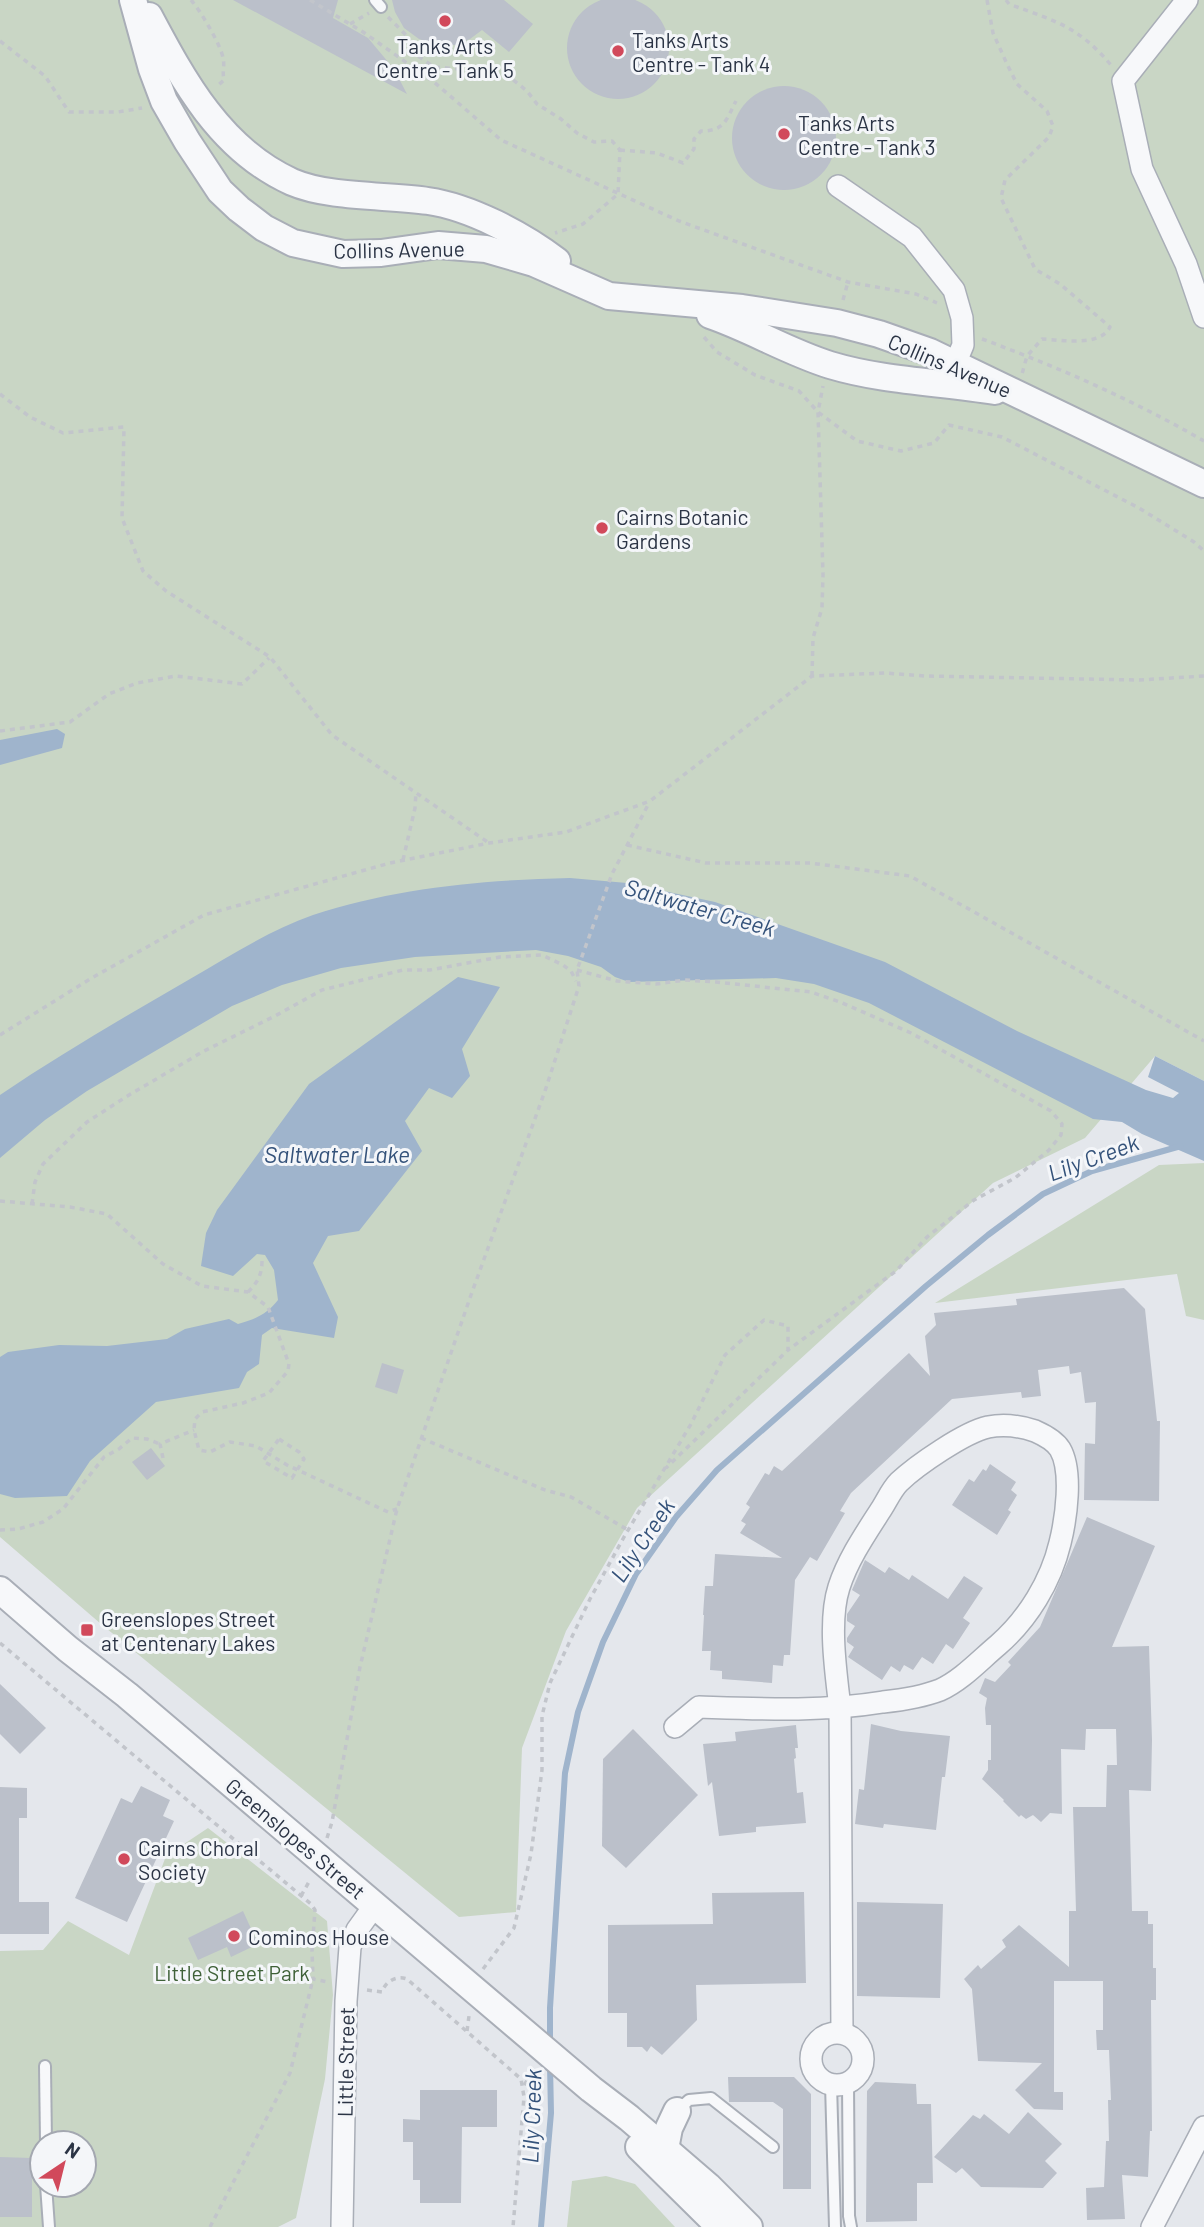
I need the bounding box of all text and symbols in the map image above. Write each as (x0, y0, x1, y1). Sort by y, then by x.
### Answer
marker: Tanks Arts Centre - Tank 5 (437, 13, 453, 29)
place label: Tanks Arts Centre - Tank 4 (632, 27, 770, 76)
place label: Tanks Arts Centre - Tank 5 (376, 33, 514, 82)
marker: Tanks Arts Centre - Tank 4 (610, 43, 626, 59)
place label: Tanks Arts Centre - Tank 3 (798, 110, 936, 159)
marker: Tanks Arts Centre - Tank 3 (776, 126, 792, 142)
street label: Collins Avenue (333, 235, 465, 263)
street label: Collins Avenue (885, 328, 1015, 402)
place label: Cairns Botanic Gardens (616, 504, 748, 553)
marker: Cairns Botanic Gardens (594, 520, 610, 536)
water label: Saltwater Creek (622, 872, 778, 942)
water label: Lily Creek (1044, 1128, 1142, 1186)
water label: Saltwater Lake (264, 1140, 410, 1168)
water label: Lily Creek (604, 1493, 680, 1587)
place label: Greenslopes Street at Centenary Lakes (101, 1606, 276, 1655)
marker: Greenslopes Street at Centenary Lakes (79, 1622, 95, 1638)
street label: Greenslopes Street (221, 1772, 371, 1904)
place label: Cairns Choral Society (138, 1835, 258, 1884)
marker: Cairns Choral Society (116, 1851, 132, 1867)
place label: Cominos House (248, 1924, 390, 1949)
marker: Cominos House (226, 1928, 242, 1944)
park label: Little Street Park (154, 1960, 310, 1985)
street label: Little Street (332, 2007, 358, 2117)
water label: Lily Creek (515, 2068, 547, 2164)
north arrow (28, 2129, 98, 2199)
text: N (61, 2137, 85, 2163)

